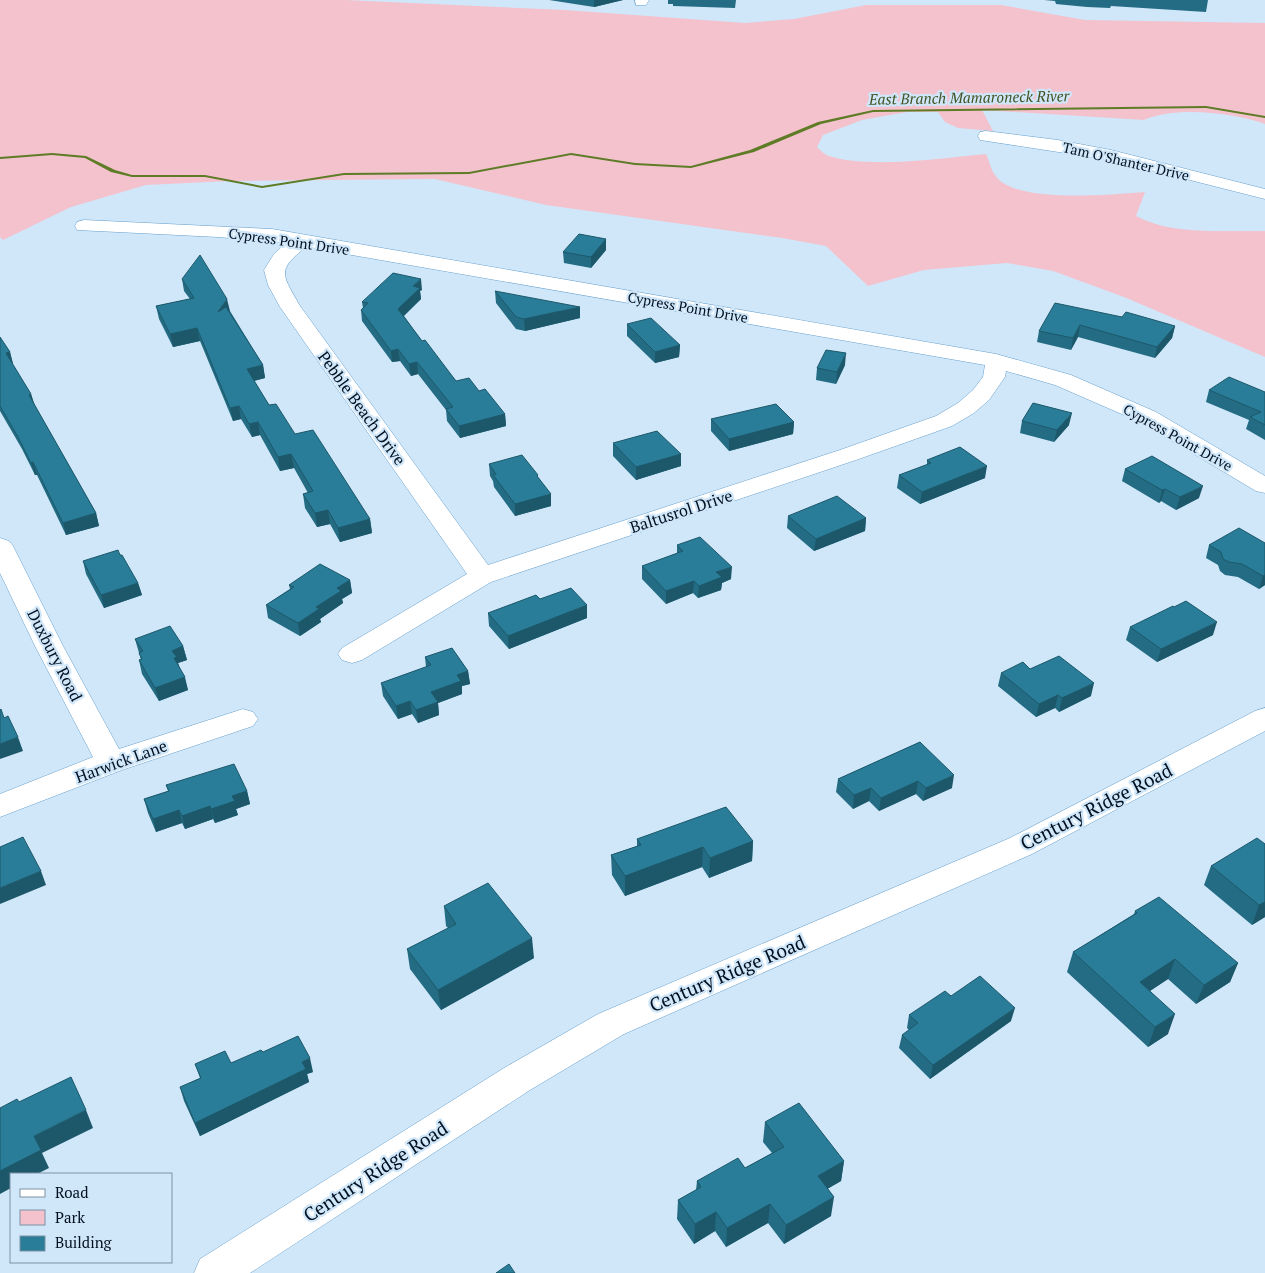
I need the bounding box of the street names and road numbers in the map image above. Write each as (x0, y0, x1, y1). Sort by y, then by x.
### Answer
street label: Tam O'Shanter Drive (1061, 137, 1191, 185)
street label: Cypress Point Drive (227, 223, 351, 259)
street label: Cypress Point Drive (626, 287, 750, 327)
street label: Pebble Beach Drive (313, 346, 411, 470)
street label: Cypress Point Drive (1120, 399, 1236, 475)
street label: Baltusrol Drive (627, 484, 735, 538)
street label: Duxbury Road (22, 605, 88, 705)
street label: Harwick Lane (72, 734, 170, 788)
street label: Century Ridge Road (1016, 757, 1177, 855)
street label: Century Ridge Road (645, 929, 809, 1017)
street label: Century Ridge Road (298, 1115, 452, 1227)

